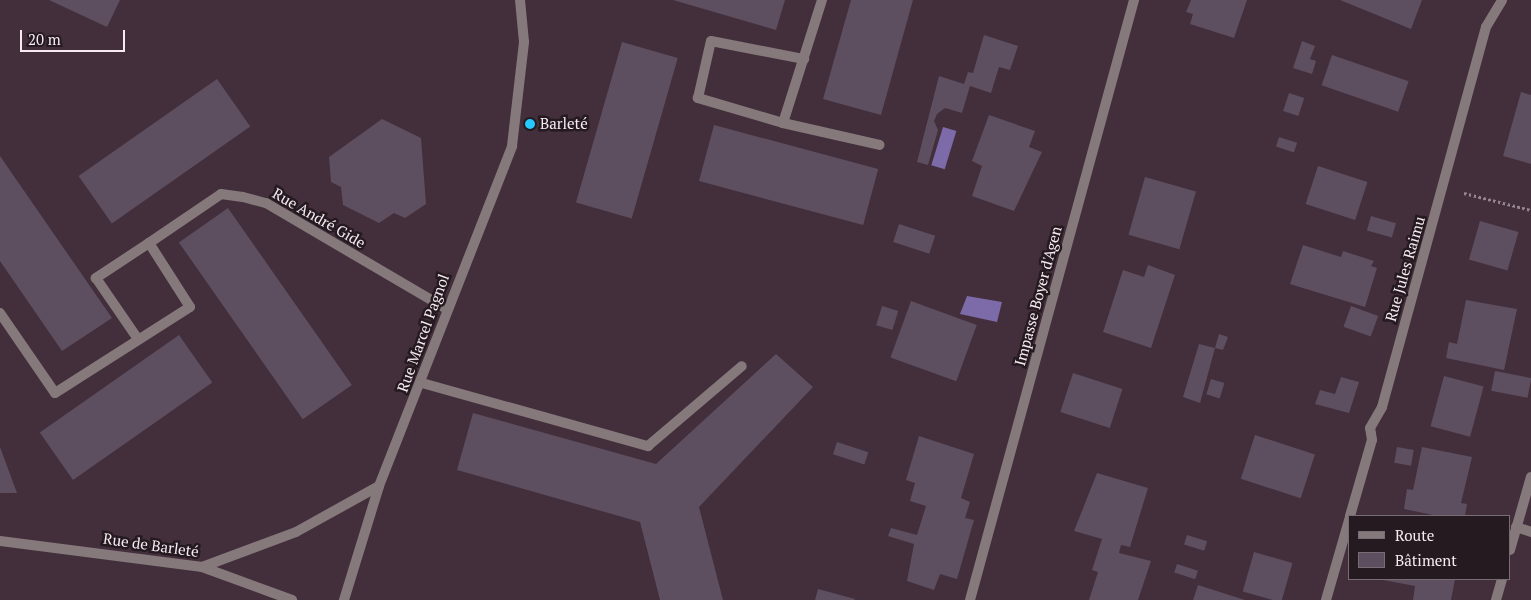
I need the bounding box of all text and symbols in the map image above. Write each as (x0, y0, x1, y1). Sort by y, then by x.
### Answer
scale bar (22, 20, 128, 52)
text: 20 m (28, 29, 61, 49)
place label: Barleté (540, 115, 588, 133)
marker: Barleté (524, 118, 536, 130)
street label: Rue André Gide (269, 184, 369, 252)
street label: Rue Jules Raimu (1381, 214, 1429, 324)
street label: Impasse Boyer d'Agen (1011, 224, 1065, 368)
street label: Rue Marcel Pagnol (393, 272, 453, 394)
legend (1348, 515, 1511, 580)
text: Route (1395, 525, 1434, 545)
street label: Rue de Barleté (102, 529, 200, 561)
text: Bâtiment (1395, 550, 1457, 570)

